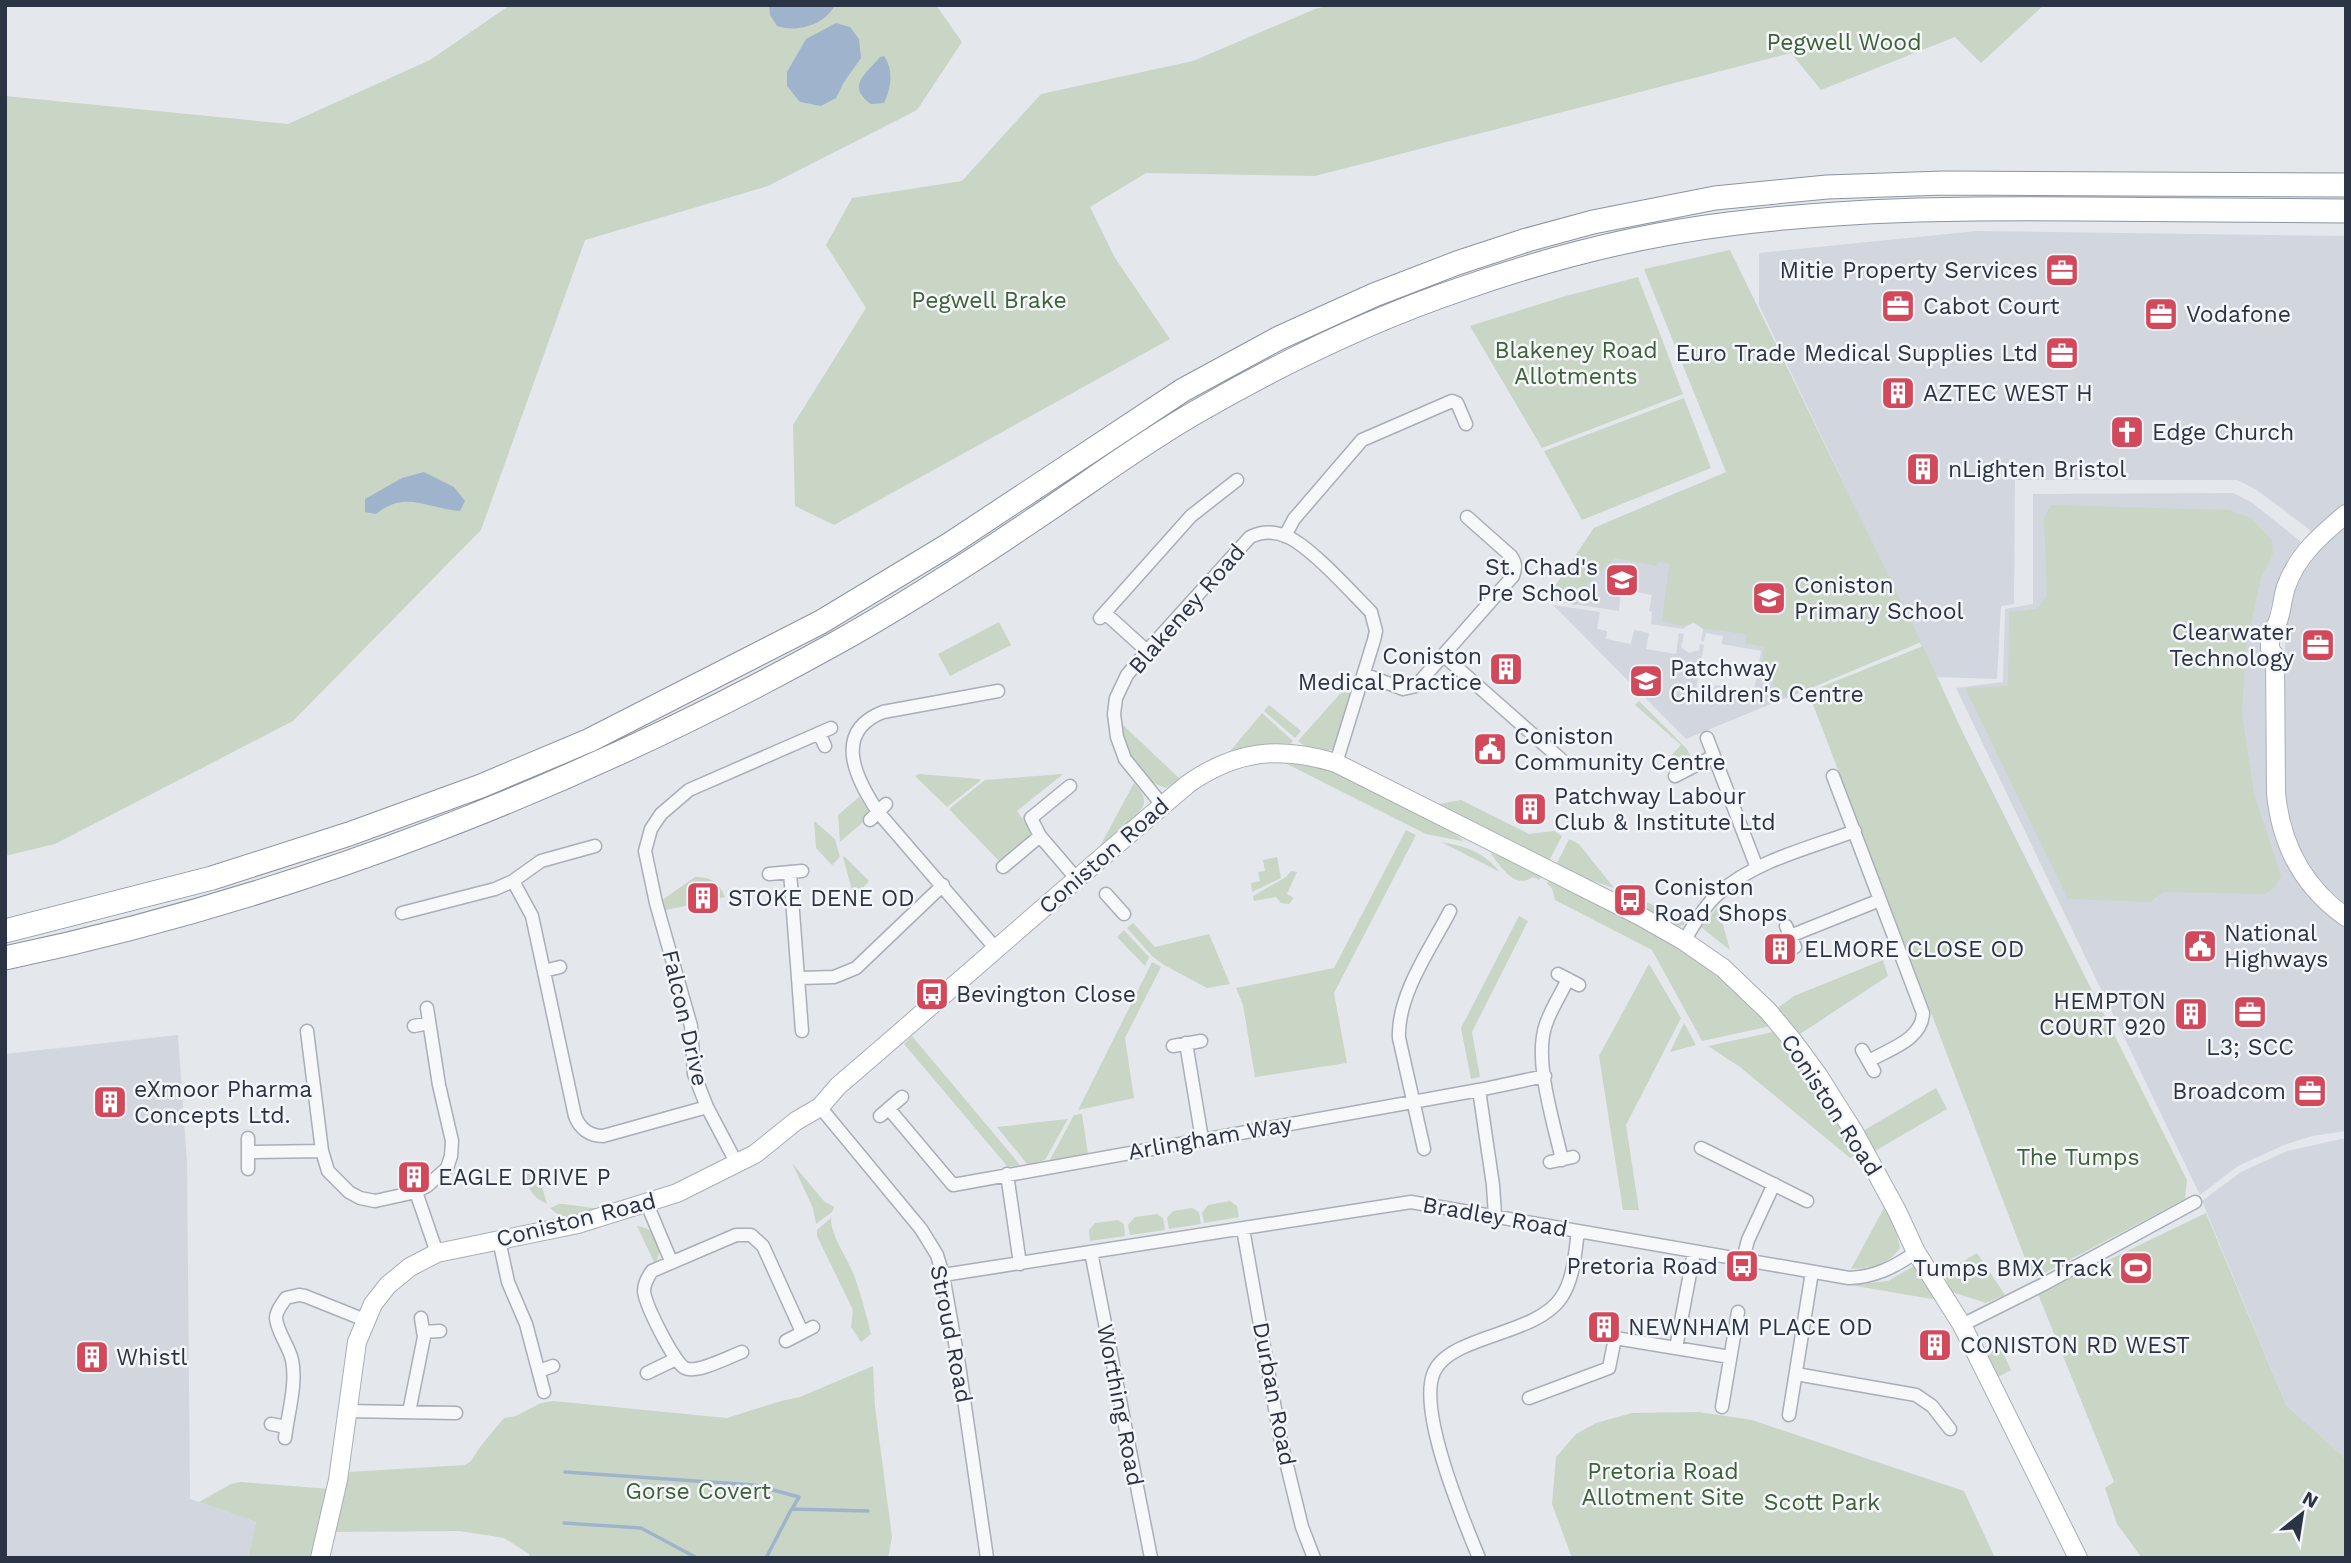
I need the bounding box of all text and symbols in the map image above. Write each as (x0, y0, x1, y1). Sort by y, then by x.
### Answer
park label: Pegwell Wood (1766, 29, 1922, 56)
office icon: Mitie Property Services (2043, 251, 2081, 289)
place label: Mitie Property Services (1780, 257, 2038, 284)
park label: Pegwell Brake (911, 287, 1067, 314)
office icon: Cabot Court (1879, 287, 1917, 325)
place label: Cabot Court (1923, 293, 2060, 320)
office icon: Vodafone (2142, 295, 2180, 333)
place label: Vodafone (2186, 301, 2291, 328)
office icon: Euro Trade Medical Supplies Ltd (2043, 334, 2081, 372)
park label: Blakeney Road Allotments (1494, 337, 1658, 390)
place label: Euro Trade Medical Supplies Ltd (1675, 340, 2038, 367)
building icon: AZTEC WEST H (1879, 374, 1917, 412)
place label: AZTEC WEST H (1923, 380, 2093, 407)
church icon: Edge Church (2108, 413, 2146, 451)
place label: Edge Church (2152, 419, 2294, 446)
building icon: nLighten Bristol (1904, 450, 1942, 488)
place label: nLighten Bristol (1948, 456, 2126, 483)
street label: Blakeney Road (1123, 539, 1251, 679)
place label: St. Chad's Pre School (1477, 554, 1598, 607)
school or university icon: St. Chad's Pre School (1603, 561, 1641, 599)
place label: Coniston Primary School (1794, 572, 1964, 625)
school or university icon: Coniston Primary School (1750, 579, 1788, 617)
place label: Clearwater Technology (2169, 619, 2294, 672)
office icon: Clearwater Technology (2299, 626, 2337, 664)
place label: Coniston Medical Practice (1298, 643, 1482, 696)
building icon: Coniston Medical Practice (1487, 650, 1525, 688)
place label: Patchway Children's Centre (1670, 655, 1864, 708)
school or university icon: Patchway Children's Centre (1627, 662, 1665, 700)
place label: Coniston Community Centre (1514, 723, 1726, 776)
public building icon: Coniston Community Centre (1471, 730, 1509, 768)
place label: Patchway Labour Club & Institute Ltd (1554, 783, 1776, 836)
building icon: Patchway Labour Club & Institute Ltd (1511, 790, 1549, 828)
street label: Coniston Road (1033, 792, 1175, 920)
place label: Coniston Road Shops (1654, 874, 1787, 927)
building icon: STOKE DENE OD (684, 879, 722, 917)
bus stop icon: Coniston Road Shops (1611, 881, 1649, 919)
place label: STOKE DENE OD (728, 885, 915, 912)
place label: National Highways (2224, 920, 2328, 973)
public building icon: National Highways (2181, 927, 2219, 965)
building icon: ELMORE CLOSE OD (1761, 930, 1799, 968)
place label: ELMORE CLOSE OD (1804, 936, 2024, 963)
street label: Falcon Drive (656, 947, 714, 1089)
bus stop icon: Bevington Close (913, 975, 951, 1013)
place label: Bevington Close (956, 981, 1136, 1008)
place label: HEMPTON COURT 920 (2039, 988, 2166, 1041)
office icon: L3; SCC (2231, 993, 2269, 1031)
building icon: HEMPTON COURT 920 (2172, 995, 2210, 1033)
street label: Coniston Road (1775, 1029, 1887, 1181)
place label: L3; SCC (2206, 1034, 2294, 1061)
office icon: Broadcom (2291, 1072, 2329, 1110)
place label: eXmoor Pharma Concepts Ltd. (134, 1076, 312, 1129)
place label: Broadcom (2172, 1078, 2286, 1105)
building icon: eXmoor Pharma Concepts Ltd. (91, 1083, 129, 1121)
street label: Arlingham Way (1126, 1110, 1294, 1166)
park label: The Tumps (2016, 1144, 2140, 1171)
building icon: EAGLE DRIVE P (395, 1158, 433, 1196)
place label: EAGLE DRIVE P (438, 1164, 610, 1191)
street label: Coniston Road (493, 1187, 659, 1253)
street label: Bradley Road (1420, 1191, 1570, 1243)
bus stop icon: Pretoria Road (1723, 1247, 1761, 1285)
sports icon: Tumps BMX Track (2117, 1249, 2155, 1287)
place label: Pretoria Road (1567, 1253, 1718, 1280)
place label: Tumps BMX Track (1913, 1255, 2112, 1282)
street label: Stroud Road (924, 1263, 978, 1405)
building icon: NEWNHAM PLACE OD (1585, 1308, 1623, 1346)
place label: NEWNHAM PLACE OD (1628, 1314, 1873, 1341)
street label: Durban Road (1247, 1320, 1301, 1468)
street label: Worthing Road (1091, 1322, 1149, 1488)
building icon: CONISTON RD WEST (1916, 1326, 1954, 1364)
place label: CONISTON RD WEST (1960, 1332, 2190, 1359)
building icon: Whistl (73, 1338, 111, 1376)
place label: Whistl (116, 1344, 187, 1371)
park label: Pretoria Road Allotment Site (1582, 1458, 1744, 1511)
park label: Gorse Covert (625, 1478, 771, 1505)
north arrow (2267, 1479, 2337, 1549)
text: N (2298, 1486, 2322, 1513)
park label: Scott Park (1764, 1489, 1880, 1516)

